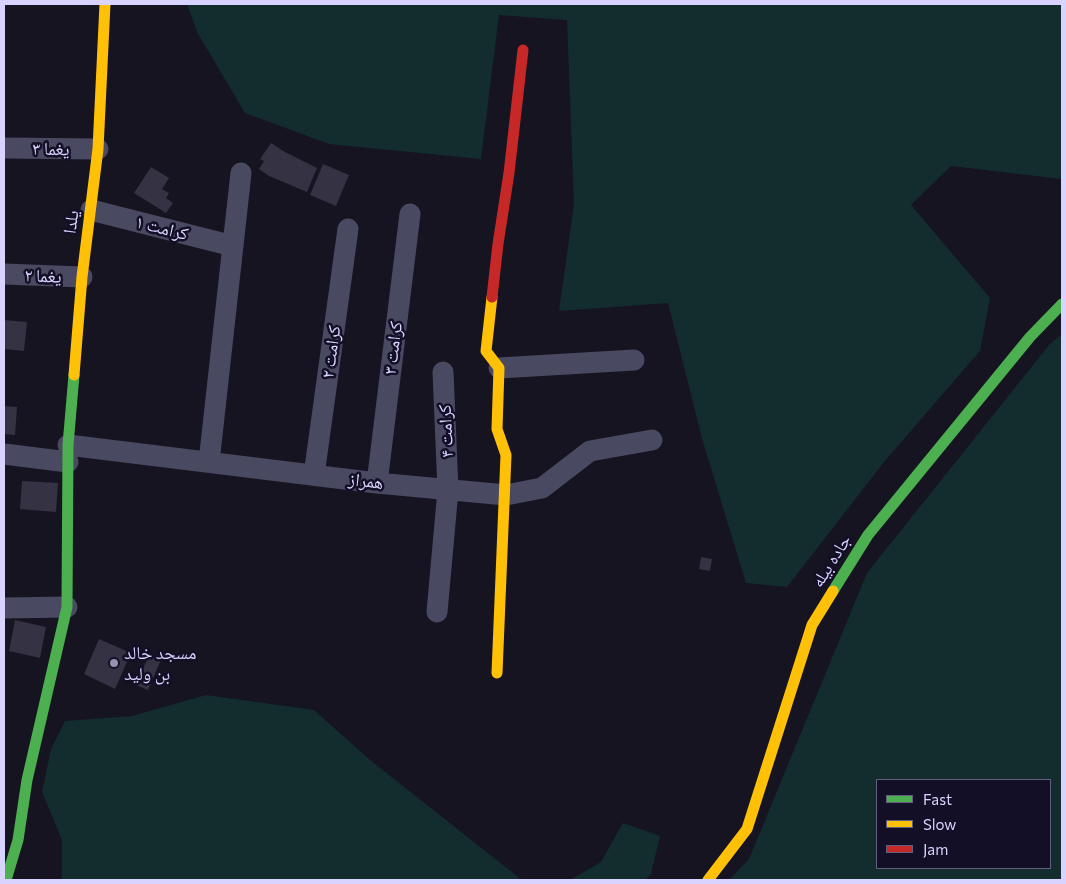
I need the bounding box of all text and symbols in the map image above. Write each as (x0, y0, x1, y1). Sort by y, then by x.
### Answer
street label: یغما ۳ (32, 138, 70, 160)
street label: یلدا (59, 209, 83, 235)
street label: کرامت ۱ (133, 211, 191, 245)
street label: یغما ۲ (24, 265, 62, 287)
street label: کرامت ۳ (379, 320, 407, 376)
street label: کرامت ۲ (317, 324, 345, 380)
street label: کرامت ۴ (434, 404, 458, 458)
street label: همراز (347, 468, 385, 494)
street label: جاده بیله (806, 531, 856, 591)
place label: مسجد خالد بن ولید (124, 642, 196, 684)
marker: مسجد خالد بن ولید (108, 657, 120, 669)
legend (876, 779, 1051, 869)
text: Fast (923, 790, 952, 808)
text: Slow (923, 815, 956, 833)
text: Jam (923, 840, 948, 858)

